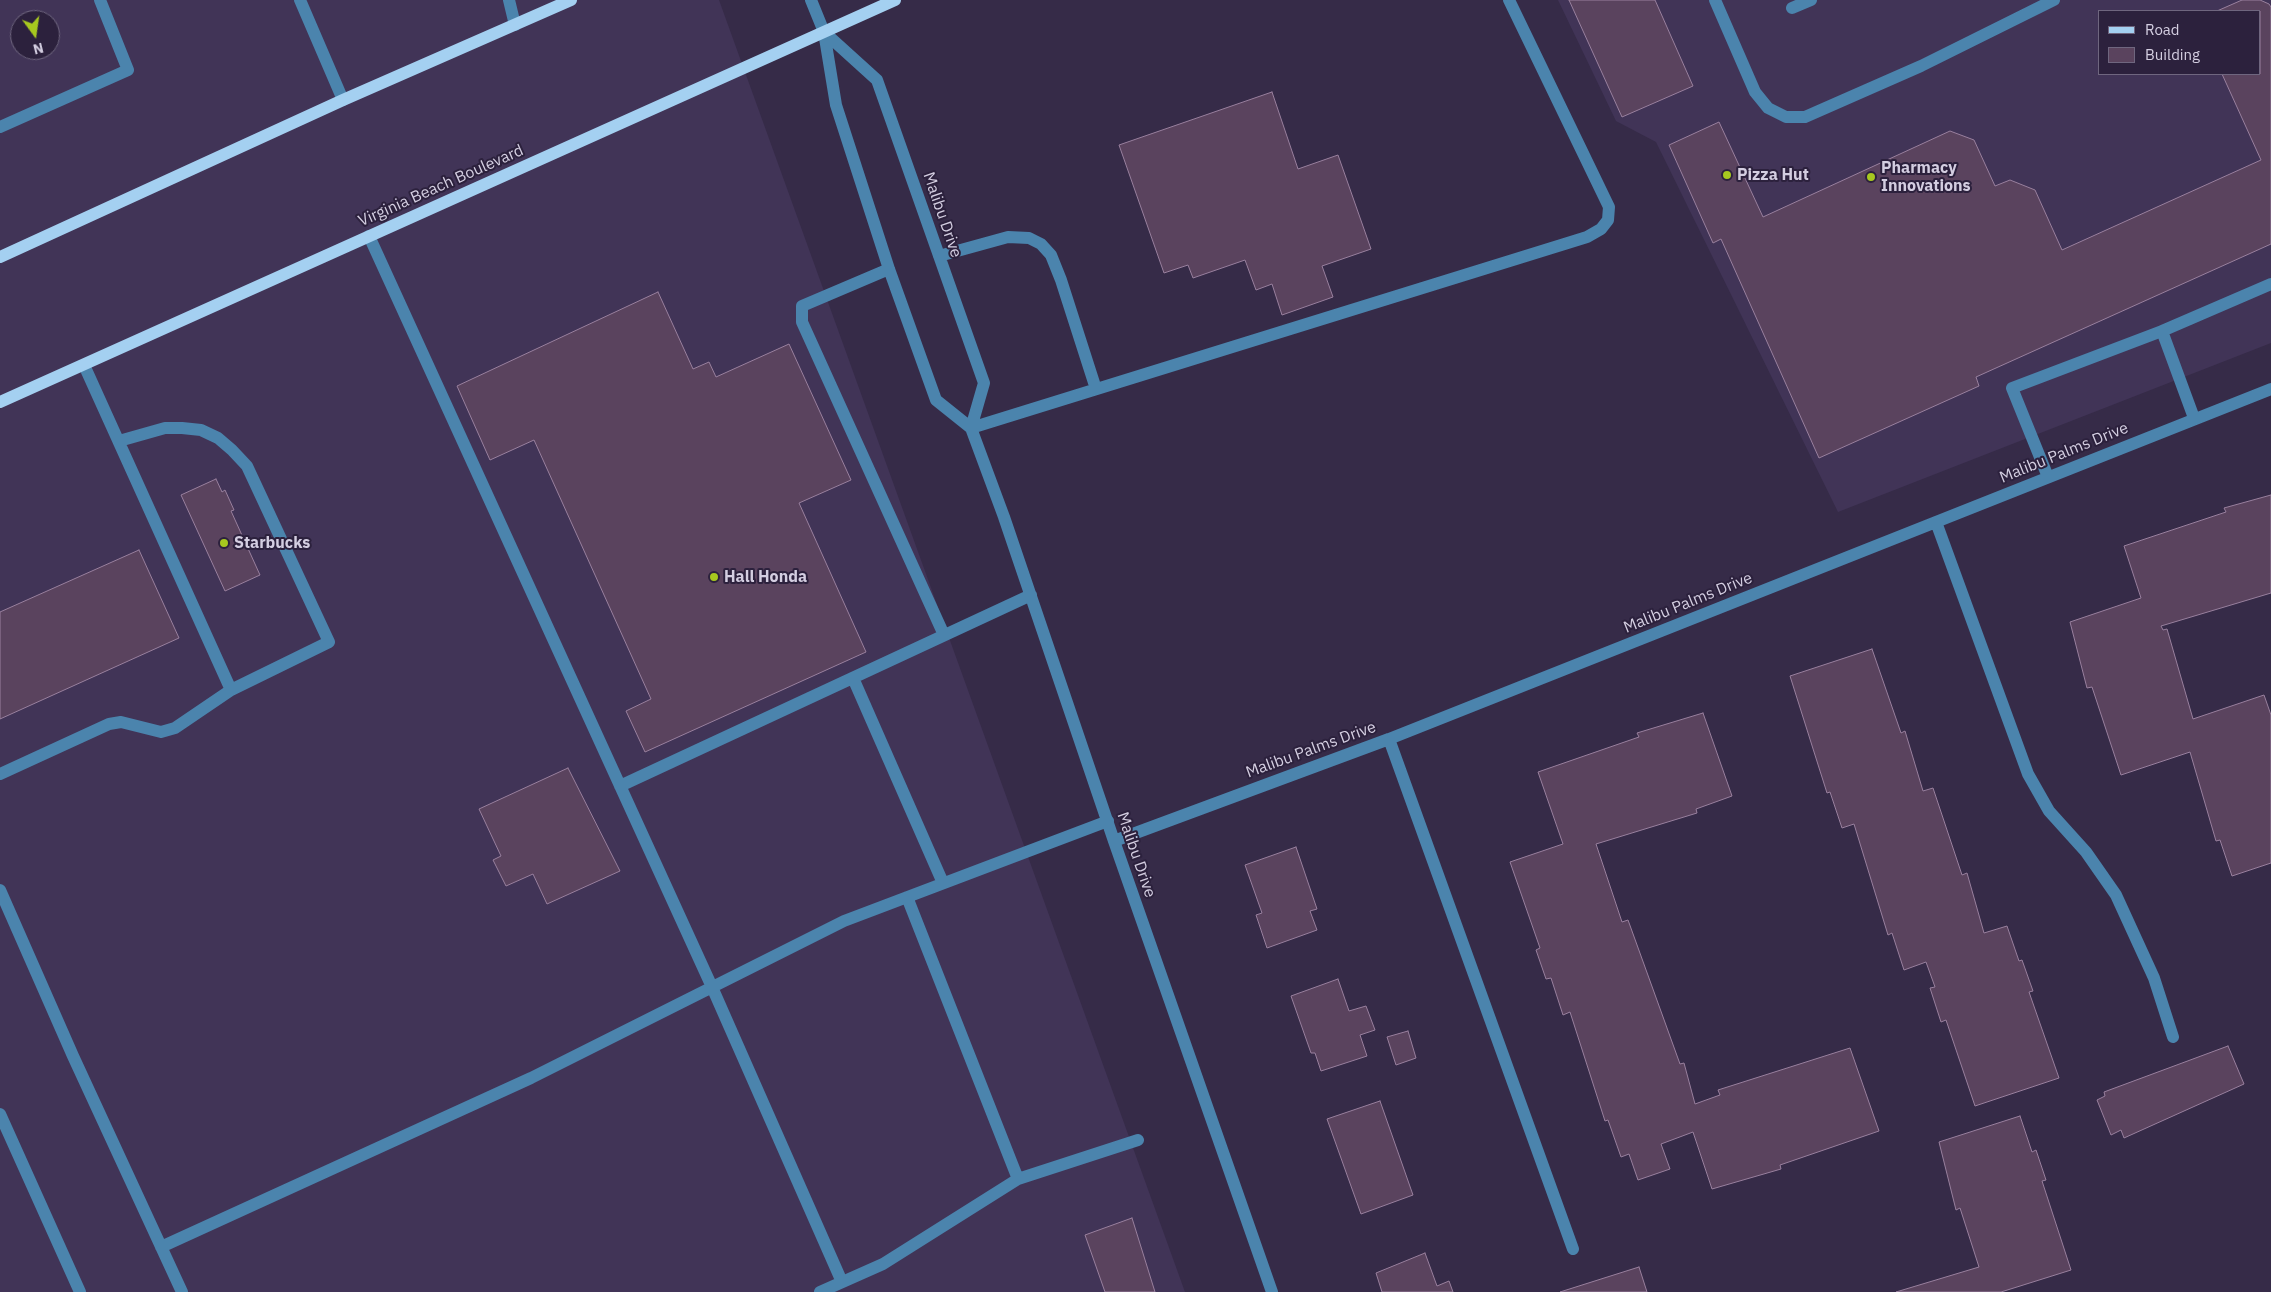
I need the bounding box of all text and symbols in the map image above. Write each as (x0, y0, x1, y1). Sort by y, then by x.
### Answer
north arrow (10, 10, 60, 60)
legend (2098, 10, 2261, 75)
text: Road (2145, 20, 2180, 39)
text: N (31, 39, 45, 59)
text: Building (2145, 45, 2200, 64)
street label: Virginia Beach Boulevard (356, 141, 526, 231)
place label: Pharmacy Innovations (1881, 158, 1971, 196)
place label: Pizza Hut (1737, 165, 1809, 185)
marker: Pizza Hut (1721, 169, 1733, 181)
street label: Malibu Drive (918, 170, 966, 260)
marker: Pharmacy Innovations (1865, 171, 1877, 183)
street label: Malibu Palms Drive (1997, 418, 2131, 488)
place label: Starbucks (234, 533, 310, 553)
marker: Starbucks (218, 537, 230, 549)
place label: Hall Honda (724, 567, 807, 587)
street label: Malibu Palms Drive (1621, 568, 1755, 638)
marker: Hall Honda (708, 571, 720, 583)
street label: Malibu Palms Drive (1243, 718, 1379, 782)
street label: Malibu Drive (1112, 810, 1160, 900)

